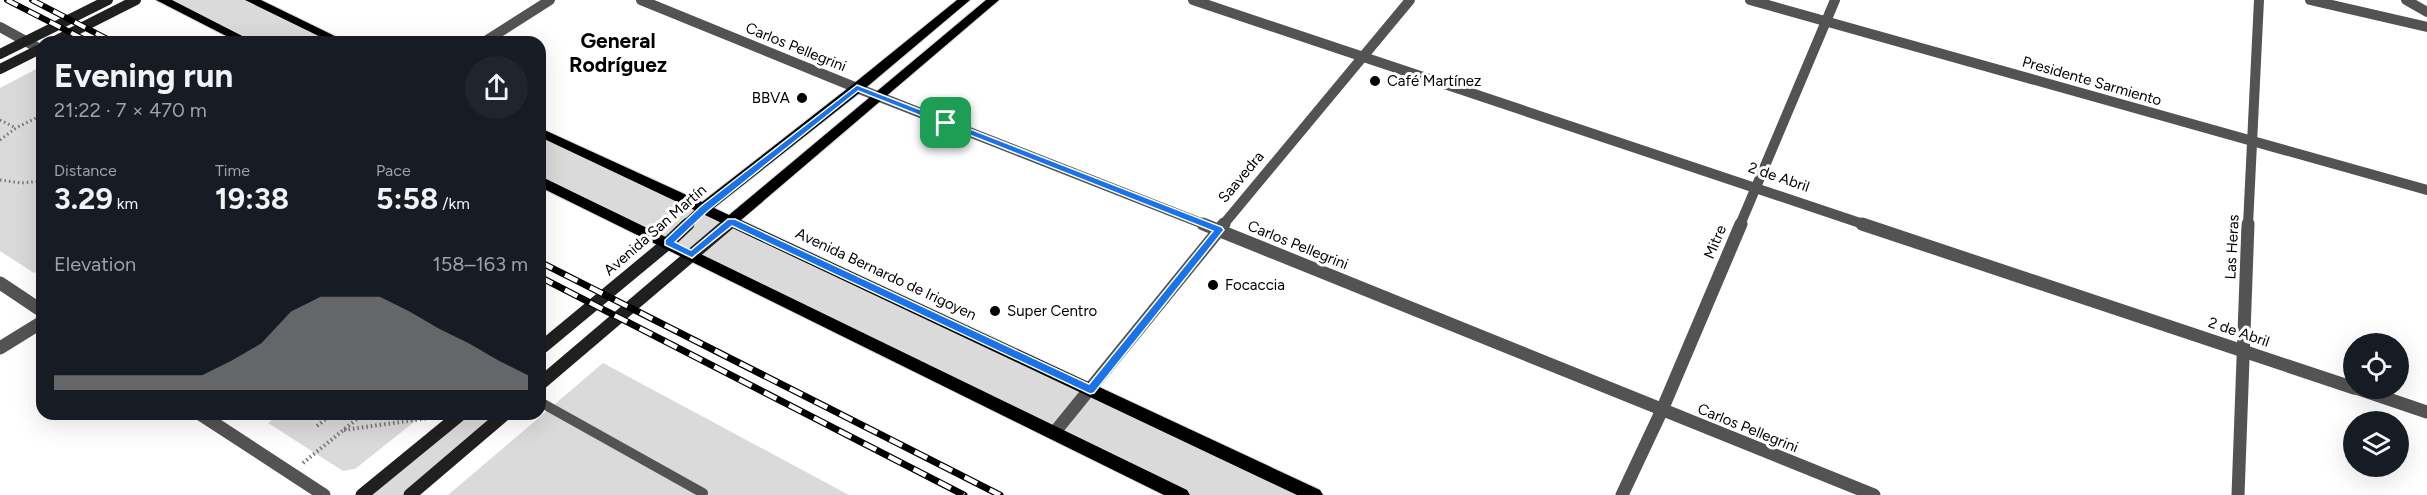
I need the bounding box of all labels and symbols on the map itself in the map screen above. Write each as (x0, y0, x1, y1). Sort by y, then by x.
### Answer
street label: Carlos Pellegrini (743, 19, 849, 75)
district label: General Rodríguez (569, 28, 667, 77)
street label: Presidente Sarmiento (2020, 52, 2164, 110)
place label: Café Martínez (1387, 72, 1481, 90)
marker: Café Martínez (1368, 74, 1382, 88)
place label: BBVA (752, 89, 790, 107)
marker: BBVA (795, 91, 809, 105)
pin (920, 97, 971, 148)
street label: Saavedra (1214, 148, 1268, 206)
street label: 2 de Abril (1746, 158, 1812, 196)
street label: Avenida San Martín (600, 181, 710, 279)
street label: Las Heras (2221, 214, 2243, 280)
street label: Carlos Pellegrini (1245, 217, 1351, 273)
street label: Mitre (1700, 222, 1730, 262)
street label: Avenida Bernardo de Irigoyen (793, 224, 979, 324)
place label: Focaccia (1225, 276, 1285, 294)
marker: Focaccia (1206, 278, 1220, 292)
place label: Super Centro (1007, 302, 1098, 320)
marker: Super Centro (988, 304, 1002, 318)
street label: 2 de Abril (2206, 313, 2272, 351)
street label: Carlos Pellegrini (1695, 400, 1801, 456)

